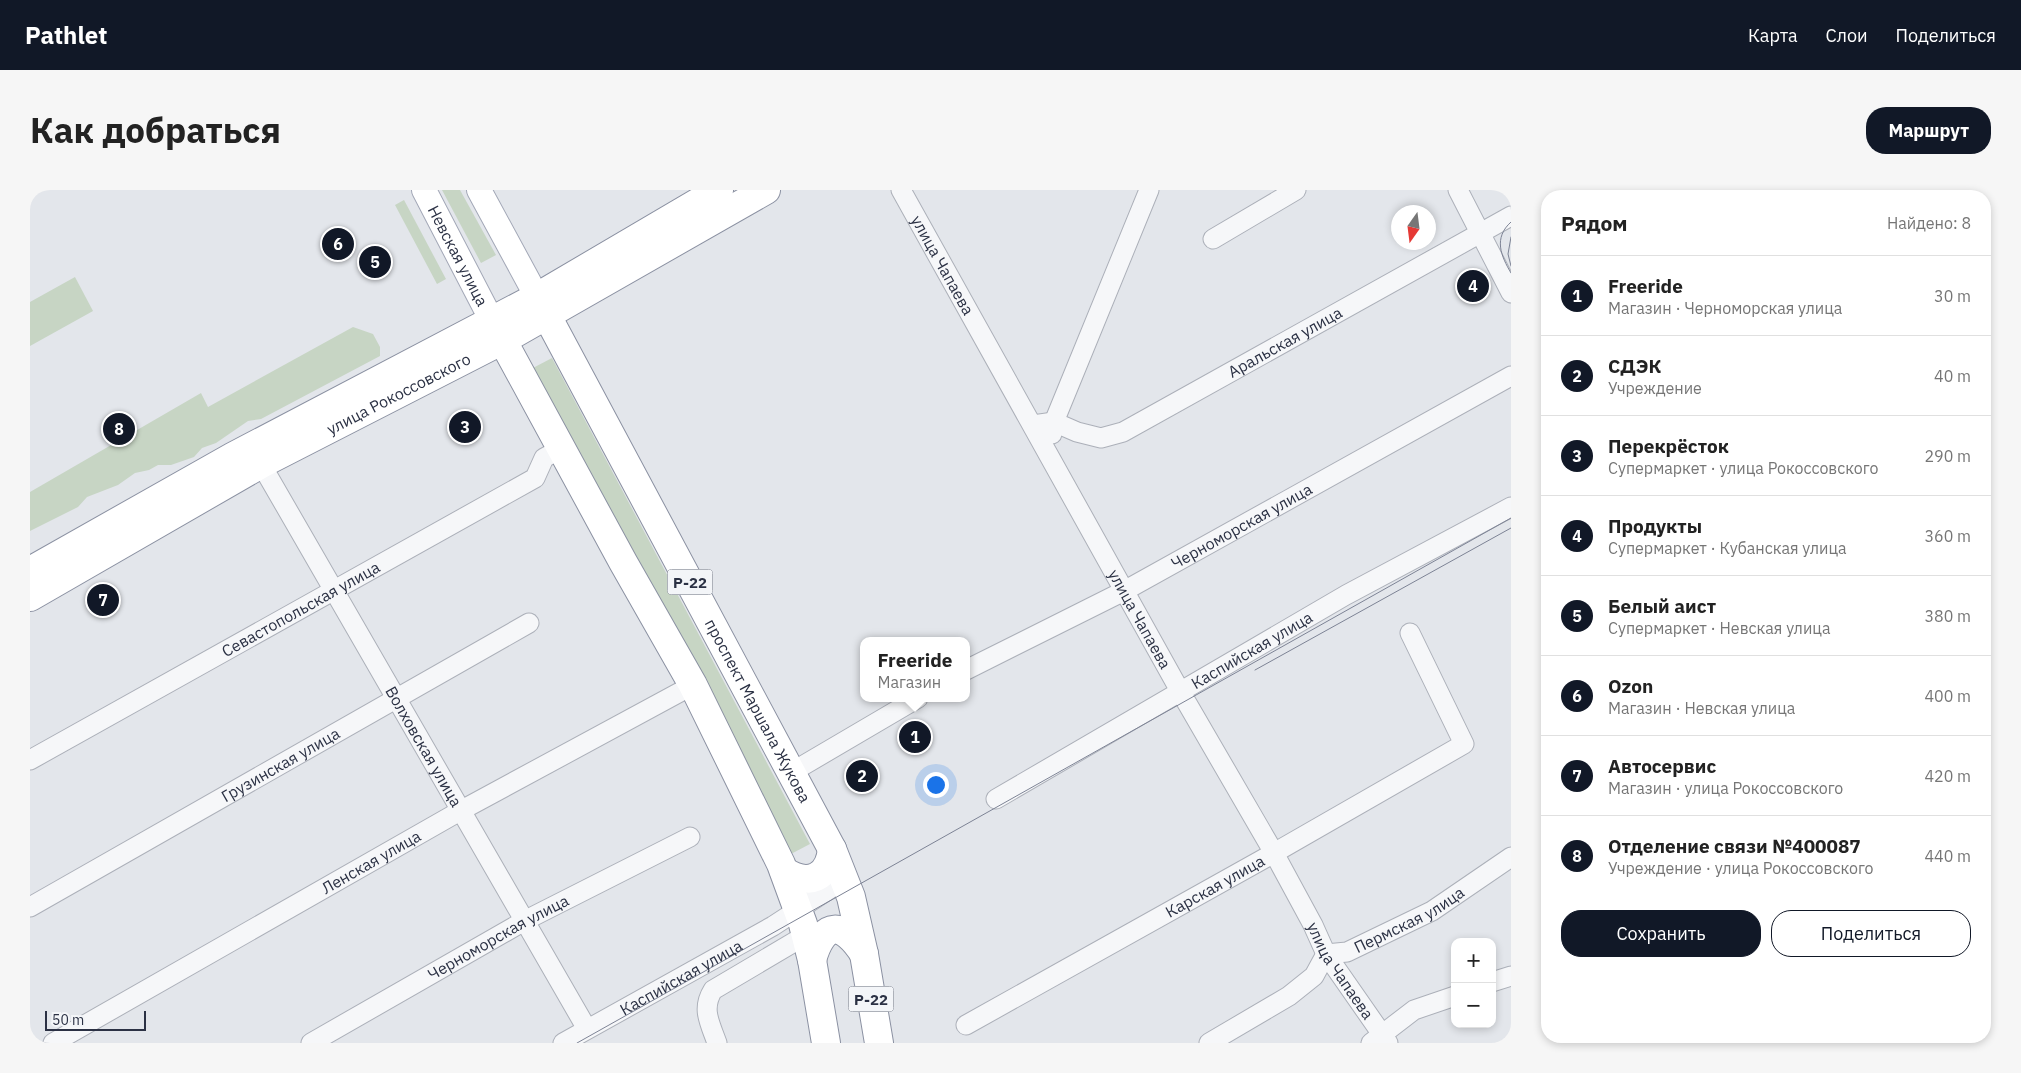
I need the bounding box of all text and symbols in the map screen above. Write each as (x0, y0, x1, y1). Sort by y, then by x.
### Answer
text: Pathlet (25, 19, 107, 51)
text: Карта (1748, 24, 1798, 47)
text: Слои (1826, 24, 1868, 47)
text: Поделиться (1896, 24, 1996, 47)
text: Как добраться (30, 107, 281, 153)
button: Маршрут (1866, 107, 1991, 154)
street label: Невская улица (424, 202, 493, 310)
north arrow (1391, 205, 1436, 250)
text: Рядом (1561, 209, 1628, 237)
street label: улица Чапаева (907, 212, 979, 319)
text: Найдено: 8 (1887, 213, 1971, 233)
pin: 6 (322, 225, 354, 263)
pin: 5 (359, 243, 391, 281)
pin: 4 (1457, 267, 1489, 305)
text: Freeride (1608, 274, 1683, 298)
text: 1 (1572, 286, 1582, 306)
text: 30 m (1934, 286, 1971, 306)
text: Магазин · Черноморская улица (1608, 298, 1842, 318)
street label: Аральская улица (1224, 302, 1346, 382)
street label: улица Рокоссовского (323, 348, 474, 439)
text: СДЭК (1608, 354, 1661, 378)
text: 2 (1572, 366, 1582, 386)
text: 40 m (1934, 366, 1971, 386)
text: Учреждение (1608, 378, 1702, 398)
pin: 3 (449, 408, 481, 446)
pin: 8 (103, 410, 135, 448)
text: Перекрёсток (1608, 434, 1729, 458)
text: 3 (1572, 446, 1582, 466)
text: 290 m (1924, 446, 1971, 466)
text: Супермаркет · улица Рокоссовского (1608, 458, 1878, 478)
street label: Черноморская улица (1167, 478, 1316, 573)
text: Продукты (1608, 514, 1702, 538)
text: 4 (1572, 526, 1582, 546)
text: 360 m (1924, 526, 1971, 546)
text: Супермаркет · Кубанская улица (1608, 538, 1847, 558)
street label: Севастопольская улица (218, 557, 384, 661)
street label: улица Чапаева (1104, 566, 1176, 673)
road number: Р-22 (668, 570, 712, 594)
pin: 7 (87, 581, 119, 619)
text: Белый аист (1608, 594, 1716, 618)
text: 5 (1572, 606, 1582, 626)
text: 380 m (1924, 606, 1971, 626)
street label: Каспийская улица (1187, 607, 1316, 693)
street label: проспект Маршала Жукова (701, 615, 816, 806)
text: Супермаркет · Невская улица (1608, 618, 1830, 638)
popup (860, 637, 970, 702)
text: Freeride (878, 648, 952, 672)
text: Магазин (878, 672, 941, 692)
text: Ozon (1608, 674, 1653, 698)
street label: Волховская улица (381, 682, 467, 811)
text: 6 (1572, 686, 1582, 706)
text: 400 m (1924, 686, 1971, 706)
text: Магазин · Невская улица (1608, 698, 1795, 718)
pin: 1 (899, 718, 931, 756)
street label: Грузинская улица (218, 723, 343, 806)
text: Автосервис (1608, 754, 1716, 778)
pin: 2 (846, 757, 878, 795)
text: 7 (1572, 766, 1582, 786)
text: 420 m (1924, 766, 1971, 786)
your location (923, 772, 949, 798)
text: Магазин · улица Рокоссовского (1608, 778, 1843, 798)
street label: Ленская улица (318, 825, 425, 898)
text: Отделение связи №400087 (1608, 834, 1861, 858)
text: 8 (1572, 846, 1582, 866)
text: 440 m (1924, 846, 1971, 866)
street label: Карская улица (1162, 850, 1268, 922)
text: Учреждение · улица Рокоссовского (1608, 858, 1874, 878)
street label: Пермская улица (1351, 882, 1468, 957)
street label: Черноморская улица (424, 890, 572, 984)
button: Сохранить (1561, 910, 1761, 957)
button: Поделиться (1771, 910, 1971, 957)
street label: улица Чапаева (1303, 919, 1379, 1023)
street label: Каспийская улица (616, 935, 746, 1019)
map controls (1451, 938, 1496, 1028)
button: + (1451, 938, 1496, 983)
button: − (1451, 983, 1496, 1028)
road number: Р-22 (848, 986, 894, 1012)
scale bar (45, 1008, 146, 1031)
text: 50 m (52, 1011, 84, 1029)

